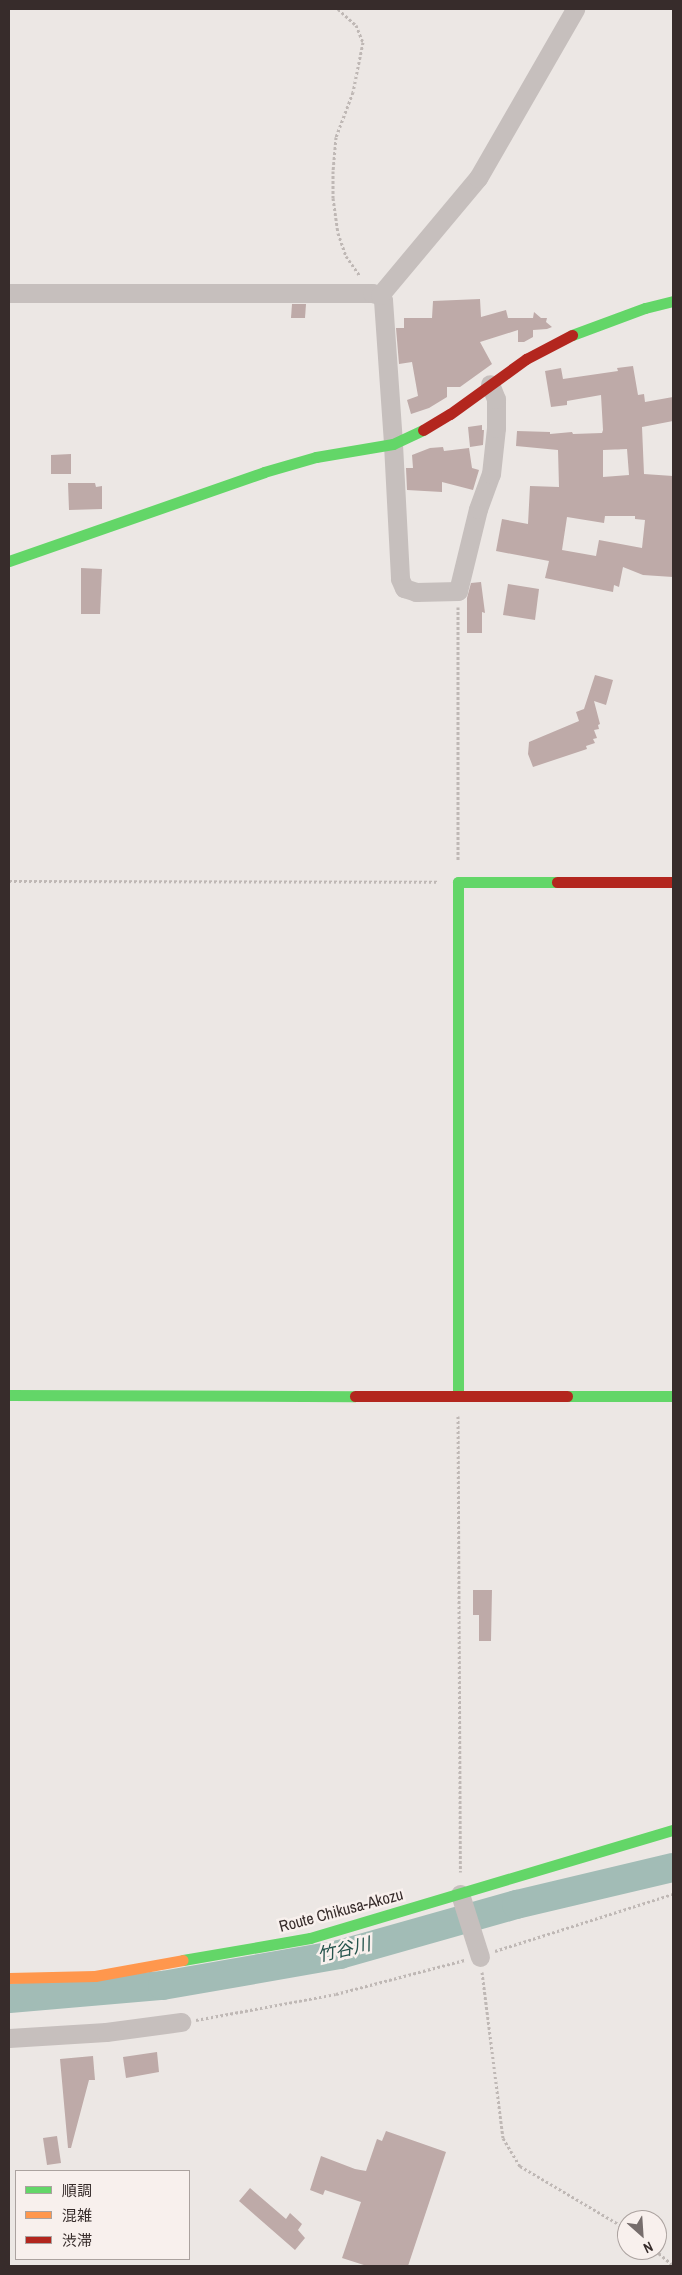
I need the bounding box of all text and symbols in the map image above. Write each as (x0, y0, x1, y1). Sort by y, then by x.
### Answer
street label: Route Chikusa-Akozu (277, 1884, 405, 1936)
water label: 竹谷川 (315, 1933, 373, 1967)
legend (15, 2170, 190, 2260)
text: 順調 (62, 2180, 92, 2201)
text: 混雑 (62, 2205, 92, 2226)
north arrow (617, 2210, 667, 2260)
text: 渋滞 (62, 2230, 92, 2251)
text: N (640, 2238, 656, 2257)

